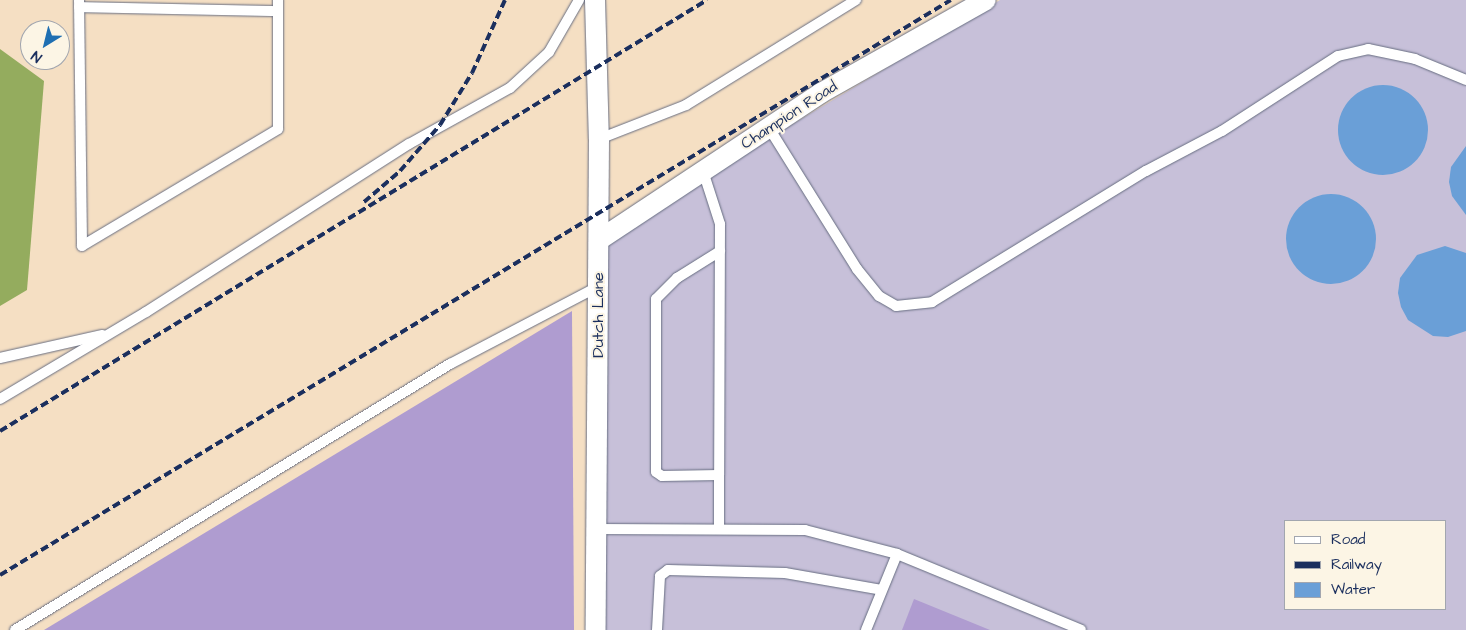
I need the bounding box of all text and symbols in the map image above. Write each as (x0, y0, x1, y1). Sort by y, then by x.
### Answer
north arrow (20, 20, 70, 70)
text: N (27, 46, 46, 67)
street label: Champion Road (737, 77, 841, 153)
street label: Dutch Lane (588, 272, 608, 358)
legend (1284, 520, 1446, 610)
text: Road (1331, 529, 1365, 550)
text: Railway (1331, 554, 1382, 575)
text: Water (1331, 579, 1375, 600)

